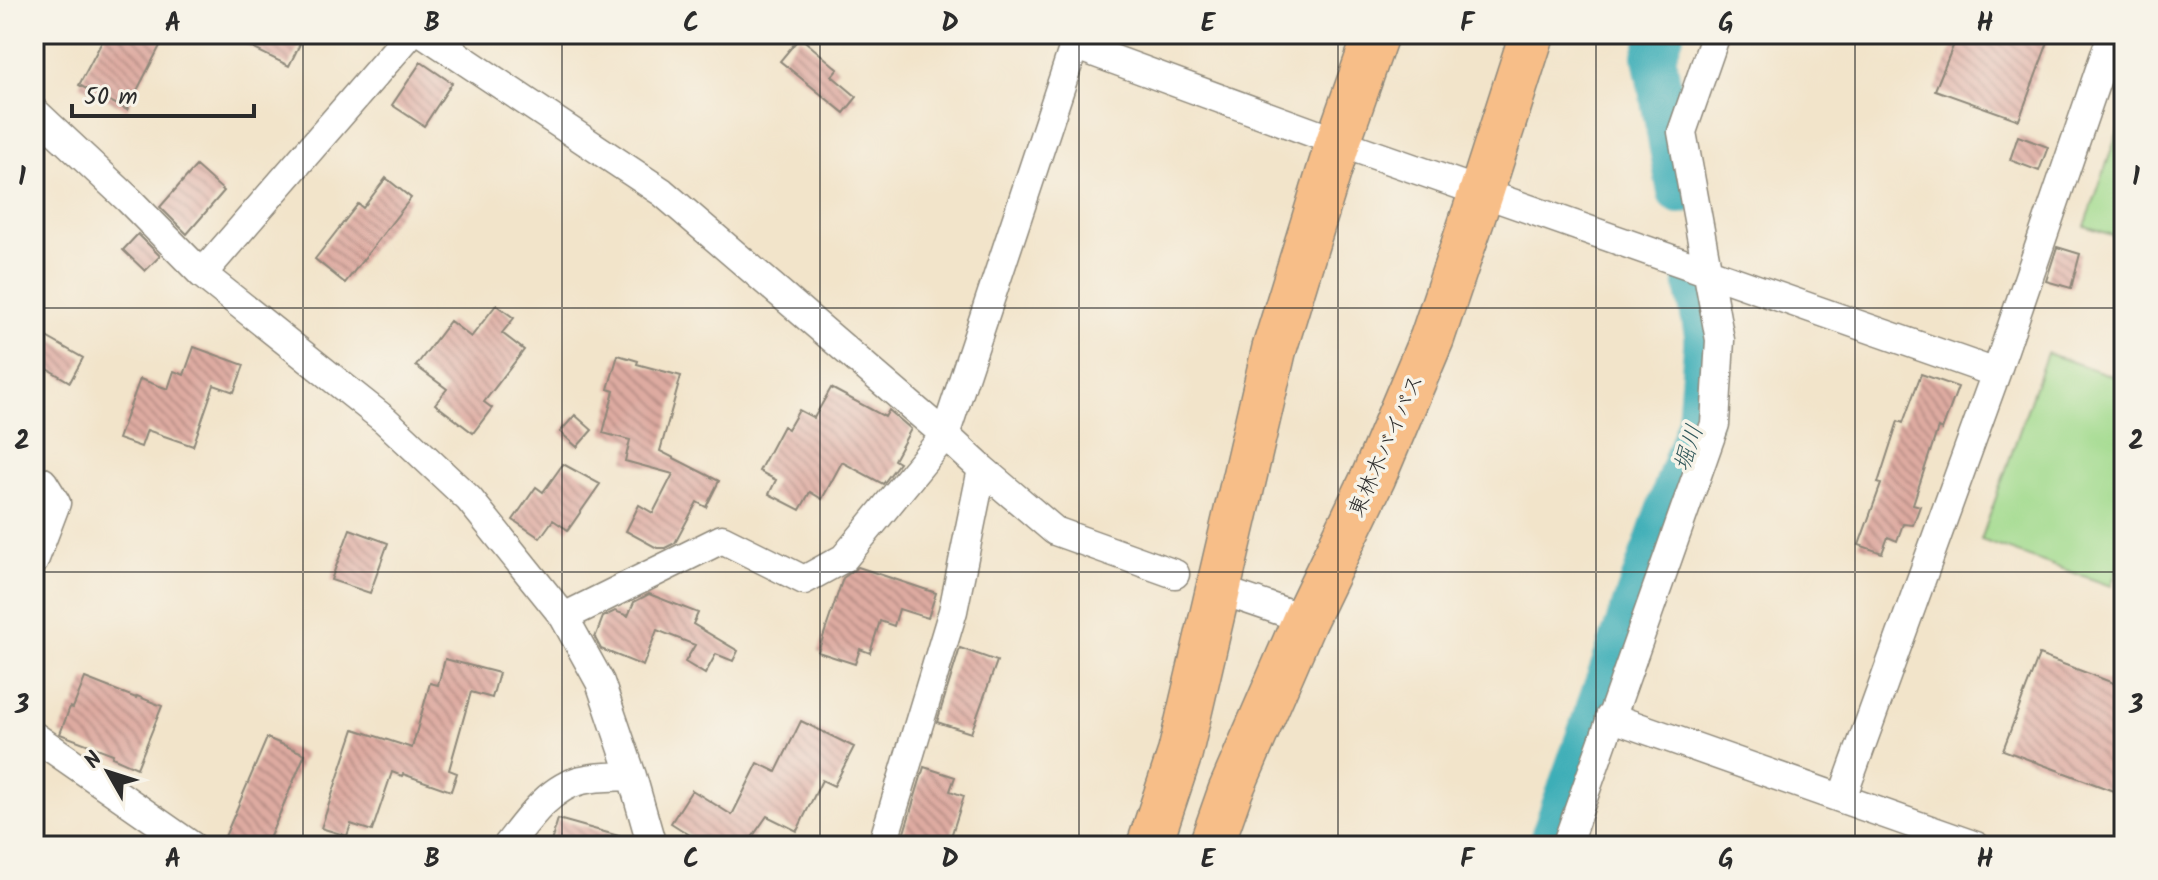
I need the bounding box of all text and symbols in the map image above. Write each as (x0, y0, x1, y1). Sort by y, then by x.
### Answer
text: A (165, 3, 181, 45)
text: B (424, 3, 440, 45)
text: C (683, 3, 699, 45)
text: D (941, 3, 959, 45)
text: E (1201, 3, 1217, 45)
text: F (1460, 3, 1476, 45)
text: G (1718, 3, 1734, 45)
text: H (1977, 3, 1994, 45)
scale bar (72, 68, 254, 118)
text: 50 m (84, 78, 138, 117)
text: 1 (18, 157, 26, 199)
text: 1 (2132, 157, 2140, 199)
street label: 東林木バイパス (1340, 369, 1435, 523)
water label: 堀川 (1663, 420, 1715, 477)
text: 2 (14, 421, 30, 463)
text: 2 (2128, 421, 2144, 463)
text: 3 (14, 685, 29, 727)
text: 3 (2128, 685, 2143, 727)
north arrow (68, 732, 148, 812)
text: N (76, 744, 112, 777)
text: A (165, 839, 181, 880)
text: B (424, 839, 440, 880)
text: C (683, 839, 699, 880)
text: D (941, 839, 959, 880)
text: E (1201, 839, 1217, 880)
text: F (1460, 839, 1476, 880)
text: G (1718, 839, 1734, 880)
text: H (1977, 839, 1994, 880)

